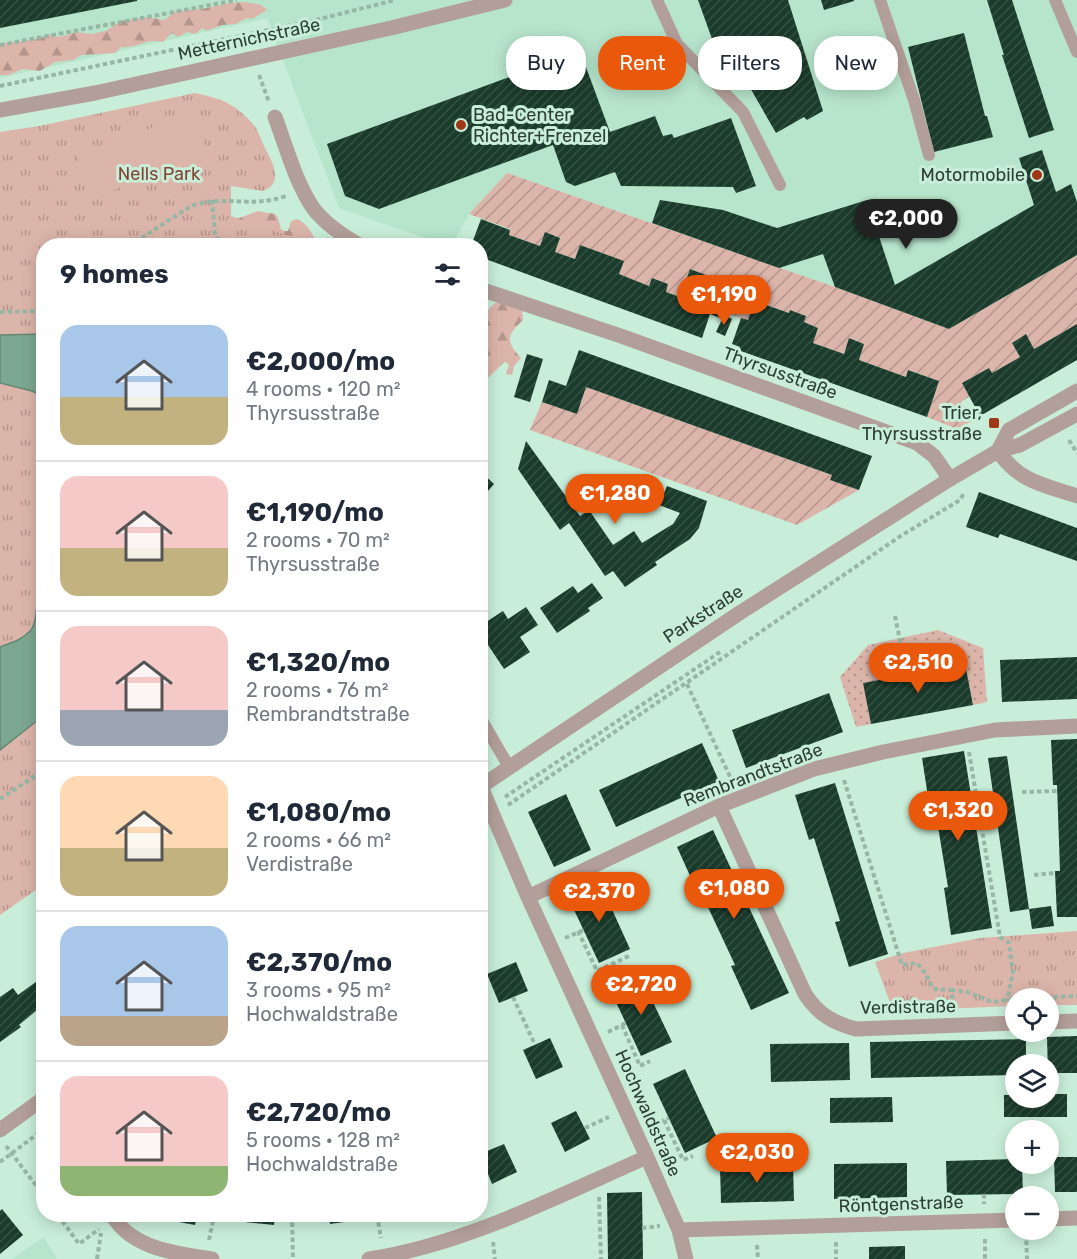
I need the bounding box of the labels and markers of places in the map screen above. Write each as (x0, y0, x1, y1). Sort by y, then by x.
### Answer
place label: Bad-Center Richter+Frenzel (473, 104, 606, 147)
marker: Bad-Center Richter+Frenzel (454, 118, 468, 132)
place label: Motormobile (920, 164, 1025, 186)
marker: Motormobile (1030, 168, 1044, 182)
pin: €2,000 (857, 199, 955, 250)
pin: €1,190 (675, 275, 773, 326)
place label: Trier, Thyrsusstraße (862, 402, 982, 445)
marker: Trier, Thyrsusstraße (987, 416, 1001, 430)
pin: €1,280 (566, 474, 664, 525)
pin: €2,510 (869, 643, 967, 694)
pin: €1,320 (909, 791, 1007, 842)
pin: €1,080 (685, 869, 783, 920)
pin: €2,370 (550, 872, 648, 923)
pin: €2,720 (592, 965, 690, 1016)
pin: €2,030 (708, 1133, 806, 1184)

